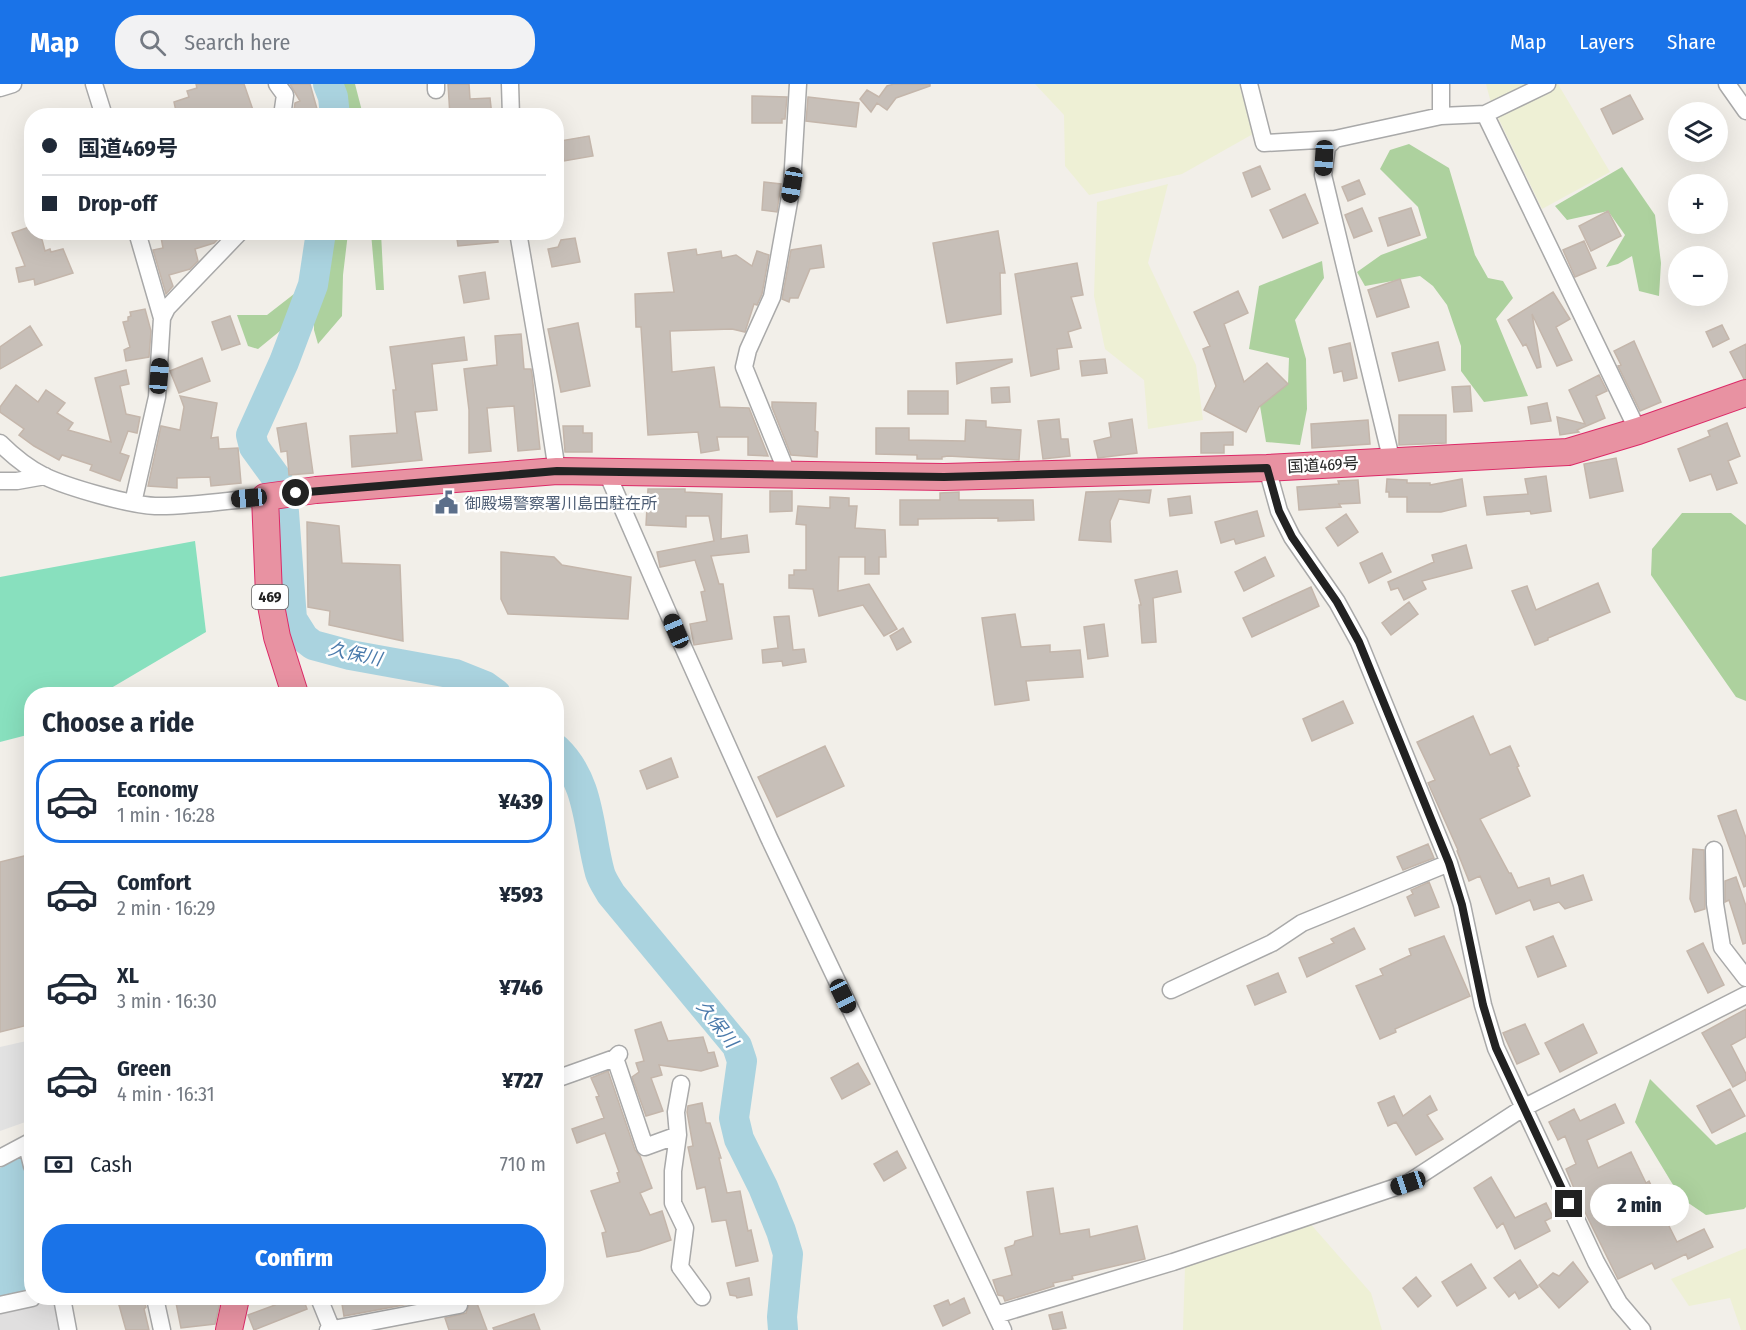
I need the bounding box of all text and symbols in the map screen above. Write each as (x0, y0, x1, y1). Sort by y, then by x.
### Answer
search box (115, 15, 535, 69)
text: Map (30, 26, 79, 59)
icon: search (136, 26, 169, 59)
text: Search here (184, 29, 290, 56)
text: Map (1510, 29, 1546, 55)
text: Layers (1579, 29, 1634, 55)
text: Share (1667, 29, 1716, 55)
map controls (1668, 102, 1728, 306)
button: layers (1668, 102, 1728, 162)
text: 国道469号 (78, 135, 178, 162)
car (1314, 140, 1334, 176)
car (780, 166, 804, 204)
button: + (1668, 174, 1728, 234)
text: Drop-off (78, 190, 157, 217)
button: − (1668, 246, 1728, 306)
car (148, 357, 170, 395)
street label: 国道469号 (1287, 454, 1359, 476)
route start (282, 479, 309, 506)
car (230, 487, 268, 509)
public building icon: 御殿場警察署川島田駐在所 (434, 490, 460, 516)
place label: 御殿場警察署川島田駐在所 (465, 494, 657, 513)
road number: 469 (252, 585, 288, 609)
car (661, 611, 691, 651)
water label: 久保川 (326, 638, 386, 671)
text: Choose a ride (42, 707, 194, 739)
icon: car (45, 774, 99, 828)
text: Economy (117, 776, 198, 803)
text: ¥439 (499, 788, 543, 815)
text: 1 min · 16:28 (117, 803, 215, 827)
icon: car (45, 867, 99, 921)
text: Comfort (117, 869, 191, 896)
text: ¥593 (499, 881, 543, 908)
text: 2 min · 16:29 (117, 896, 215, 920)
icon: car (45, 960, 99, 1014)
text: XL (117, 962, 139, 989)
text: ¥746 (499, 974, 543, 1001)
car (827, 976, 859, 1016)
text: 3 min · 16:30 (117, 989, 217, 1013)
water label: 久保川 (692, 996, 744, 1054)
icon: car (45, 1053, 99, 1107)
text: Green (117, 1055, 171, 1082)
text: ¥727 (502, 1067, 543, 1094)
text: 4 min · 16:31 (117, 1082, 214, 1106)
icon: cash (42, 1148, 75, 1181)
text: Cash (90, 1151, 133, 1178)
text: 710 m (500, 1152, 546, 1176)
car (1388, 1169, 1428, 1197)
callout: 2 min (1590, 1183, 1689, 1225)
route end (1555, 1190, 1582, 1217)
text: 2 min (1617, 1193, 1662, 1217)
button: Confirm (42, 1224, 546, 1293)

